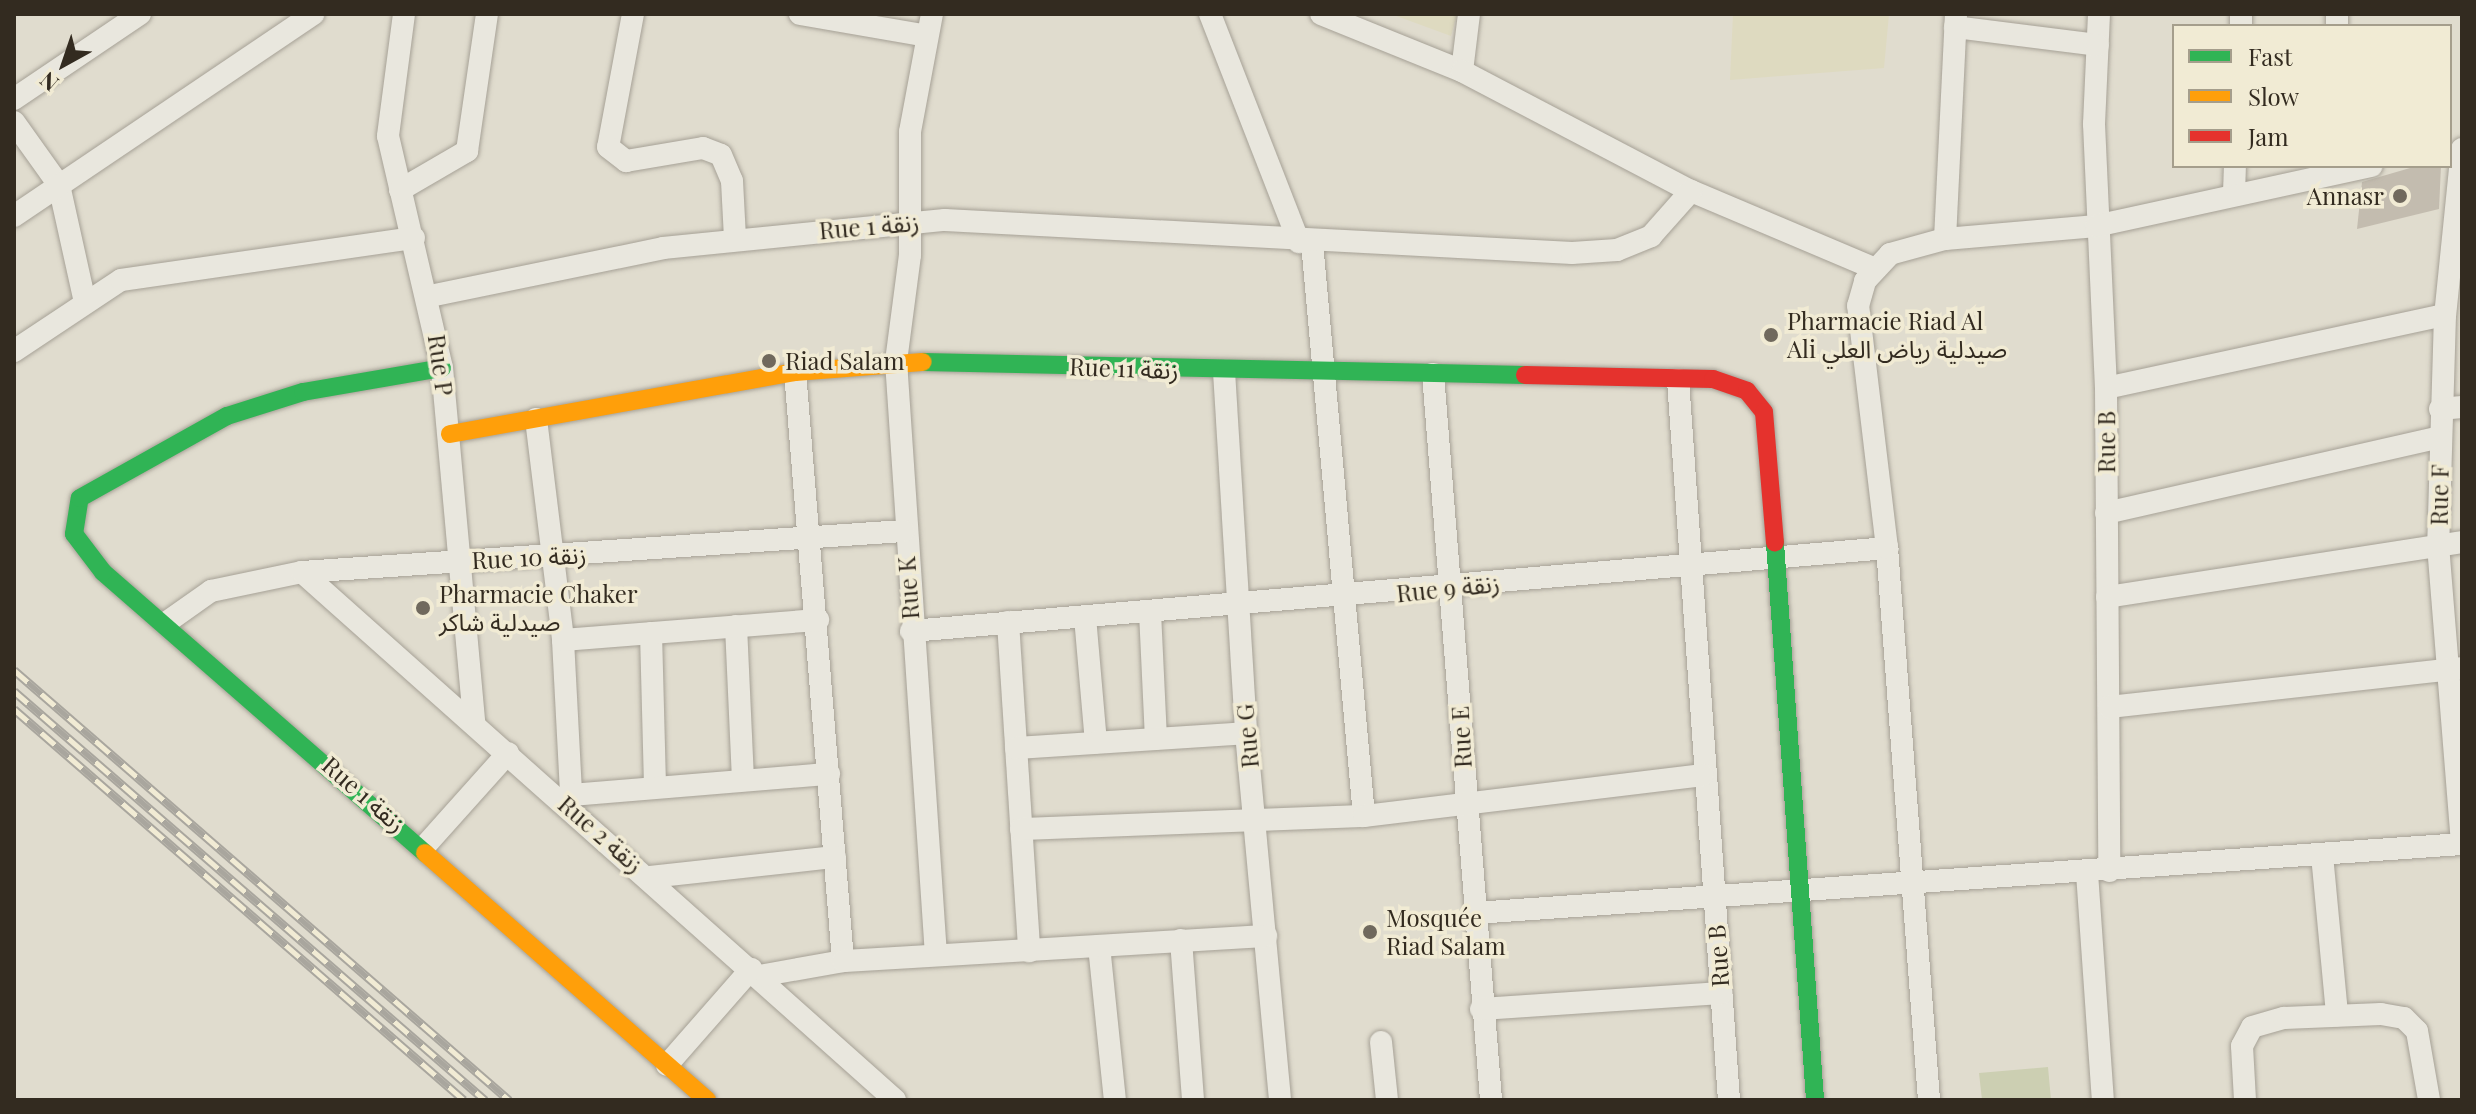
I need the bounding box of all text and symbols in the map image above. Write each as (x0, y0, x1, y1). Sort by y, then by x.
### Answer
north arrow (24, 24, 104, 104)
legend (2172, 24, 2452, 168)
text: Fast (2248, 40, 2293, 72)
text: N (33, 66, 64, 99)
text: Slow (2248, 80, 2299, 112)
text: Jam (2248, 120, 2289, 152)
place label: Annasr (2307, 182, 2384, 210)
marker: Annasr (2391, 187, 2409, 205)
street label: Rue 1 زنقة (818, 207, 920, 245)
place label: Pharmacie Riad Al Ali صيدلية رياض العلي (1787, 307, 2007, 363)
marker: Pharmacie Riad Al Ali صيدلية رياض العلي (1762, 326, 1780, 344)
street label: Rue P (422, 332, 460, 398)
place label: Riad Salam (785, 347, 904, 375)
marker: Riad Salam (760, 352, 778, 370)
street label: Rue 11 زنقة (1069, 352, 1179, 384)
street label: Rue B (2092, 411, 2120, 473)
street label: Rue F (2424, 464, 2454, 526)
street label: Rue 10 زنقة (471, 540, 587, 574)
street label: Rue K (891, 555, 925, 621)
street label: Rue 9 زنقة (1395, 568, 1501, 608)
place label: Pharmacie Chaker صيدلية شاكر (439, 580, 638, 636)
marker: Pharmacie Chaker صيدلية شاكر (414, 599, 432, 617)
street label: Rue G (1230, 703, 1264, 769)
street label: Rue E (1445, 705, 1477, 769)
street label: Rue 1 زنقة (317, 750, 411, 838)
street label: Rue 2 زنقة (553, 789, 649, 879)
place label: Mosquée Riad Salam (1386, 904, 1505, 960)
marker: Mosquée Riad Salam (1361, 923, 1379, 941)
street label: Rue B (1701, 924, 1735, 988)

